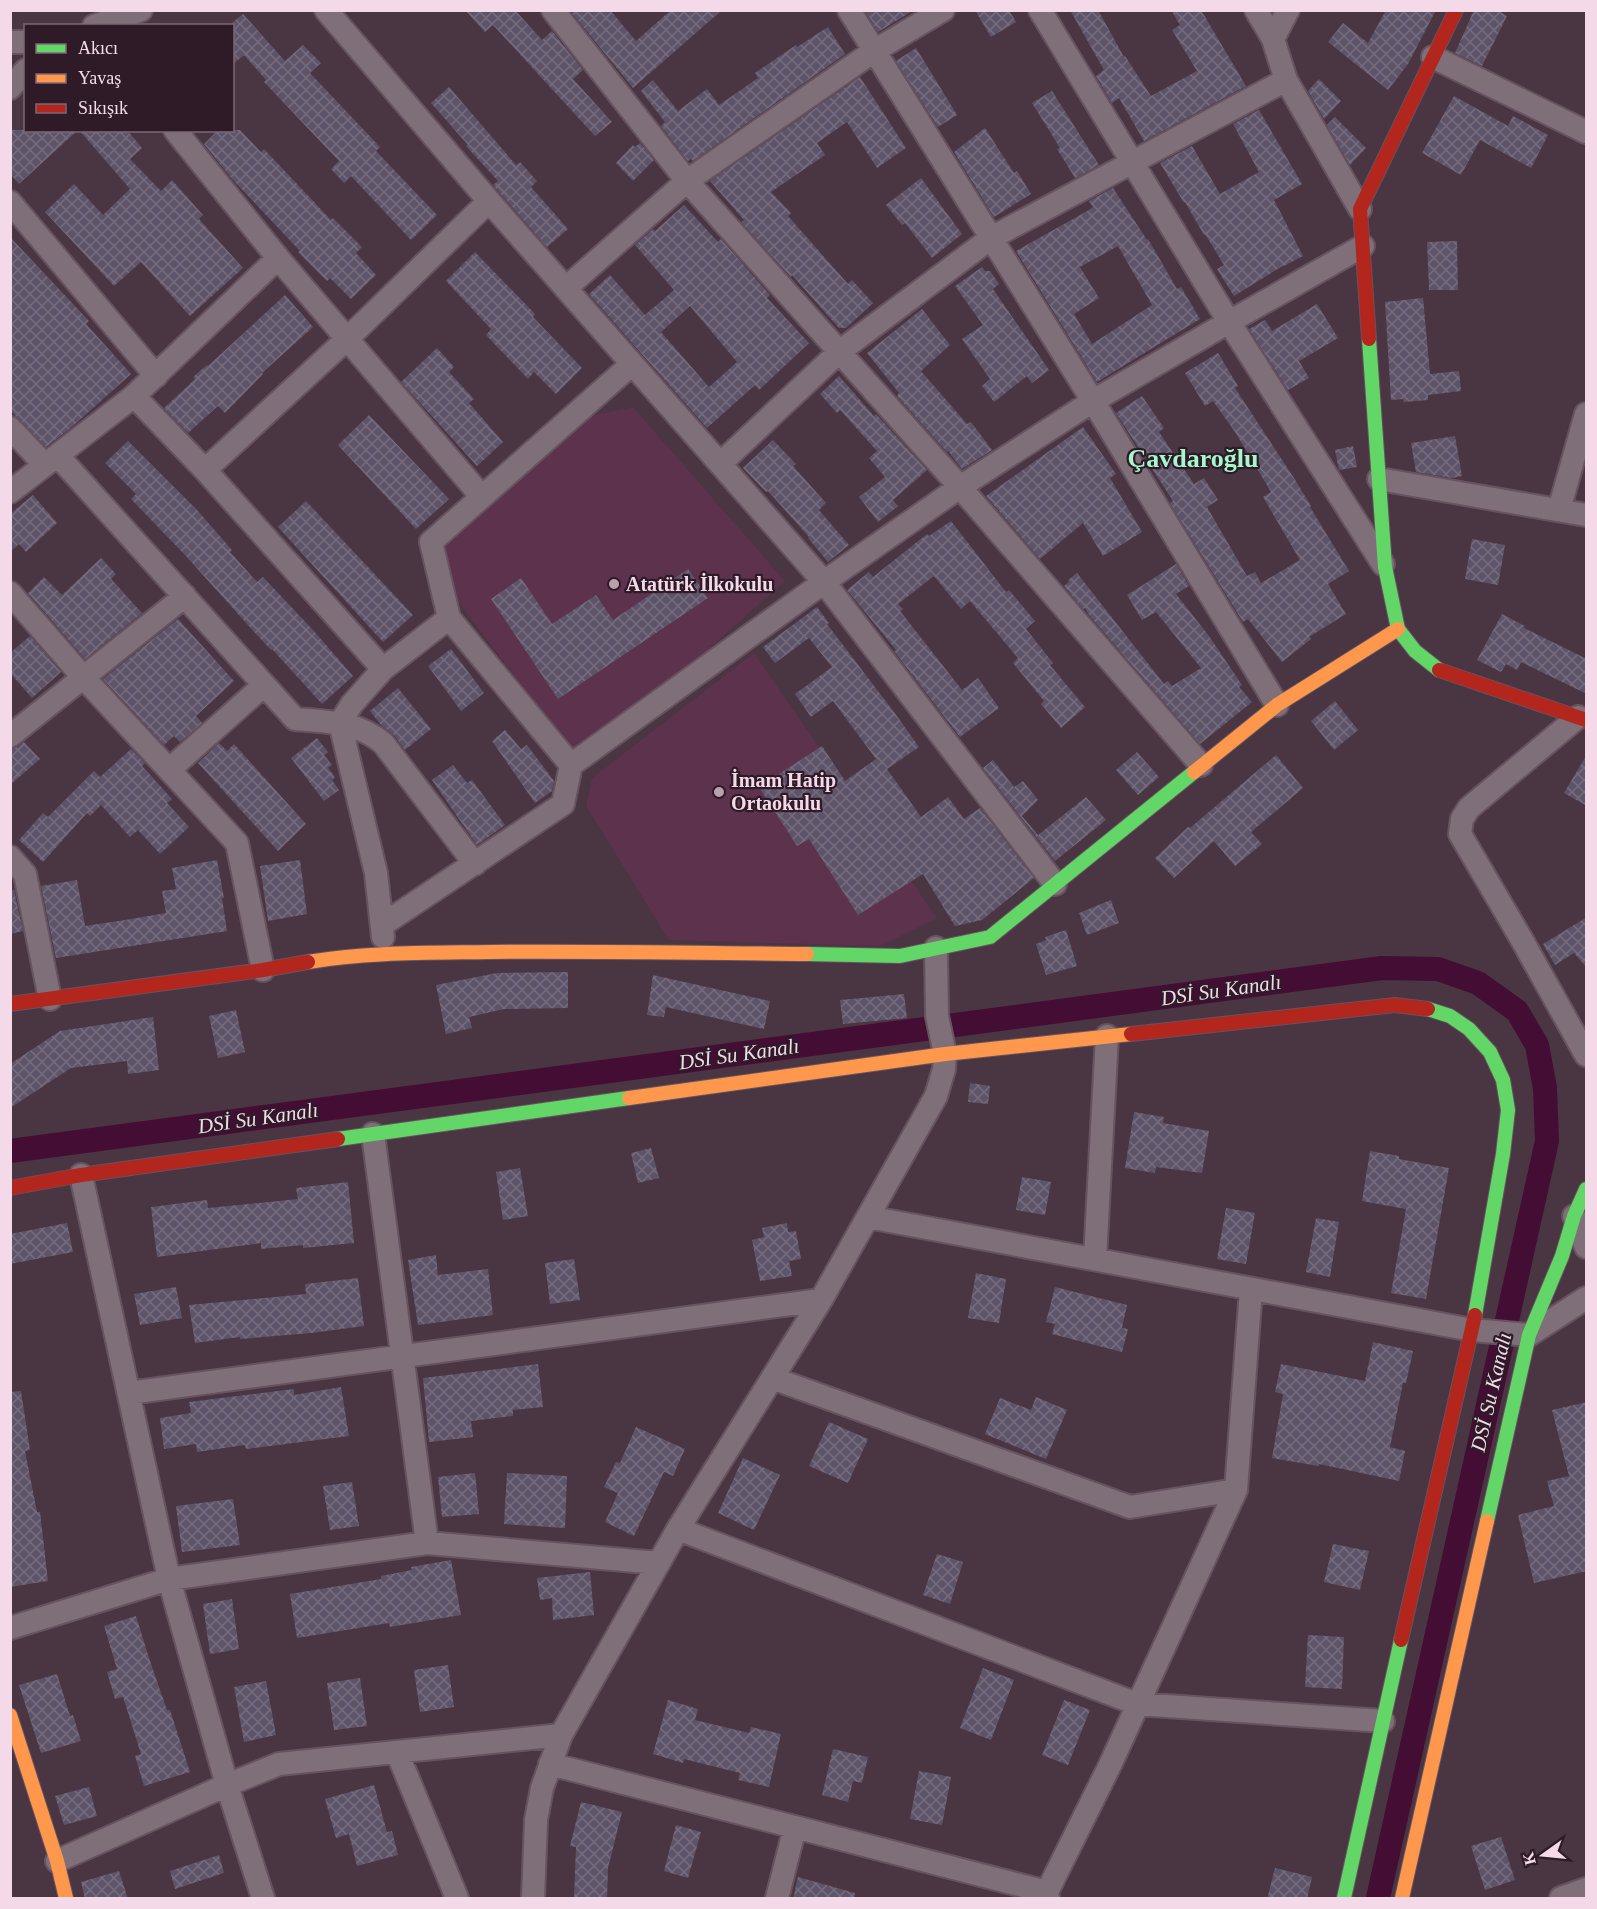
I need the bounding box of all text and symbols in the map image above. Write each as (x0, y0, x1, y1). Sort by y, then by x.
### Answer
legend (24, 24, 234, 132)
text: Akıcı (78, 38, 118, 58)
text: Yavaş (78, 68, 121, 88)
text: Sıkışık (78, 98, 128, 118)
district label: Çavdaroğlu (1128, 444, 1259, 473)
place label: Atatürk İlkokulu (626, 572, 773, 595)
marker: Atatürk İlkokulu (607, 577, 621, 591)
place label: İmam Hatip Ortaokulu (731, 768, 836, 814)
marker: İmam Hatip Ortaokulu (712, 785, 726, 799)
water label: DSİ Su Kanalı (1158, 970, 1283, 1010)
water label: DSİ Su Kanalı (676, 1034, 801, 1074)
water label: DSİ Su Kanalı (195, 1098, 320, 1138)
water label: DSİ Su Kanalı (1465, 1330, 1516, 1455)
north arrow (1513, 1825, 1573, 1885)
text: K (1519, 1850, 1539, 1867)

